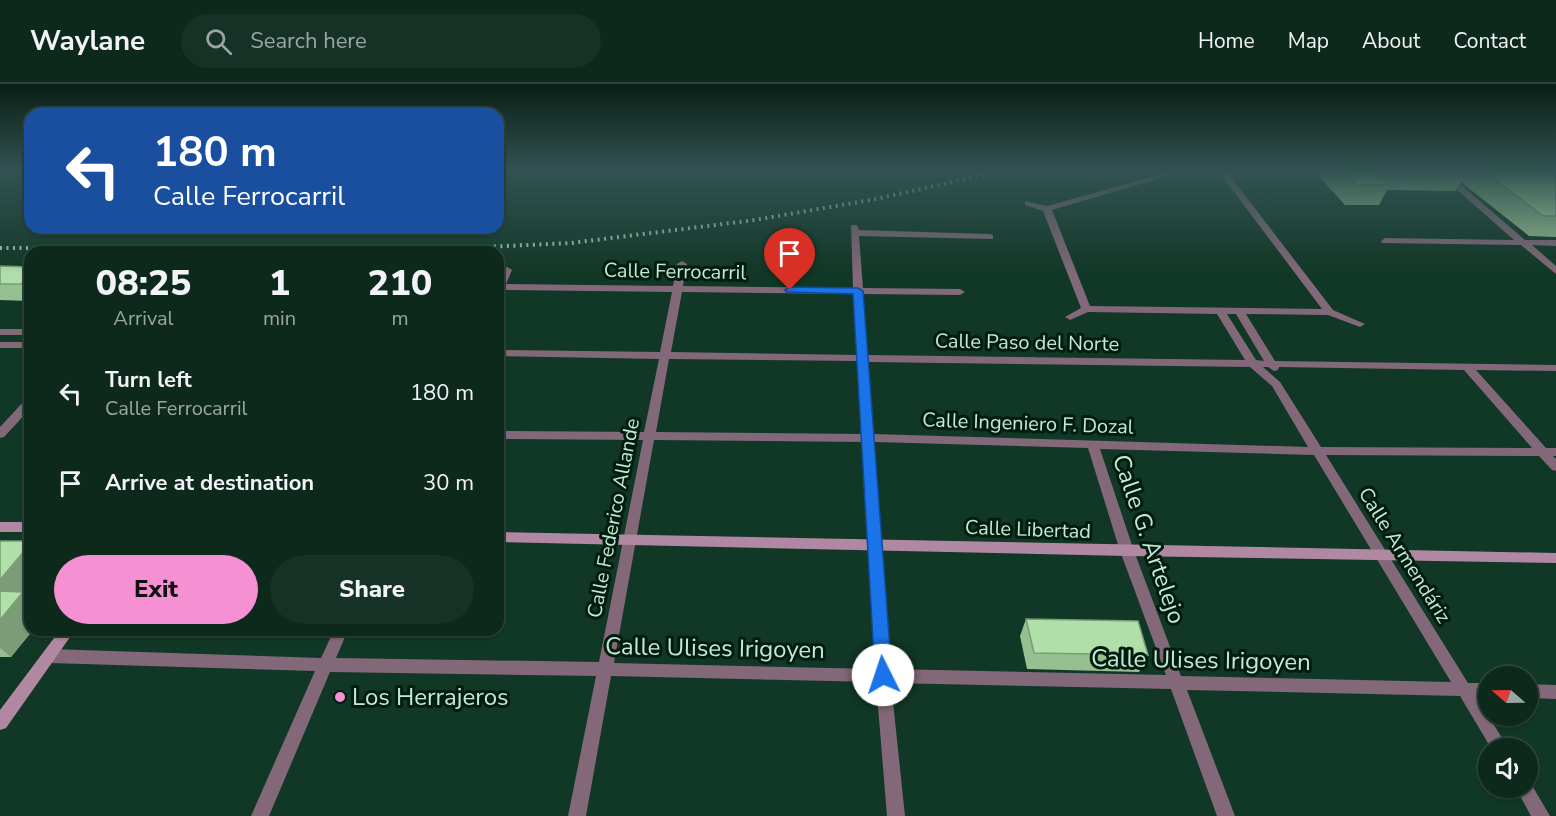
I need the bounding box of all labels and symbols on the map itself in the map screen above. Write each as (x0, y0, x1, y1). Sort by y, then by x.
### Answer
pin (764, 228, 815, 290)
street label: Calle Ferrocarril (604, 257, 747, 286)
street label: Calle Paso del Norte (935, 327, 1119, 358)
street label: Calle Ingeniero F. Dozal (922, 406, 1134, 441)
street label: Calle Federico Allande (581, 416, 646, 620)
street label: Calle G. Artelejo (1105, 450, 1193, 628)
street label: Calle Armendáriz (1352, 482, 1457, 628)
street label: Calle Libertad (965, 514, 1091, 545)
street label: Calle Ulises Irigoyen (605, 630, 825, 666)
street label: Calle Ulises Irigoyen (1091, 642, 1311, 678)
position arrow (851, 643, 915, 707)
north arrow (1478, 666, 1538, 726)
place label: Los Herrajeros (352, 681, 509, 713)
marker: Los Herrajeros (333, 690, 347, 704)

